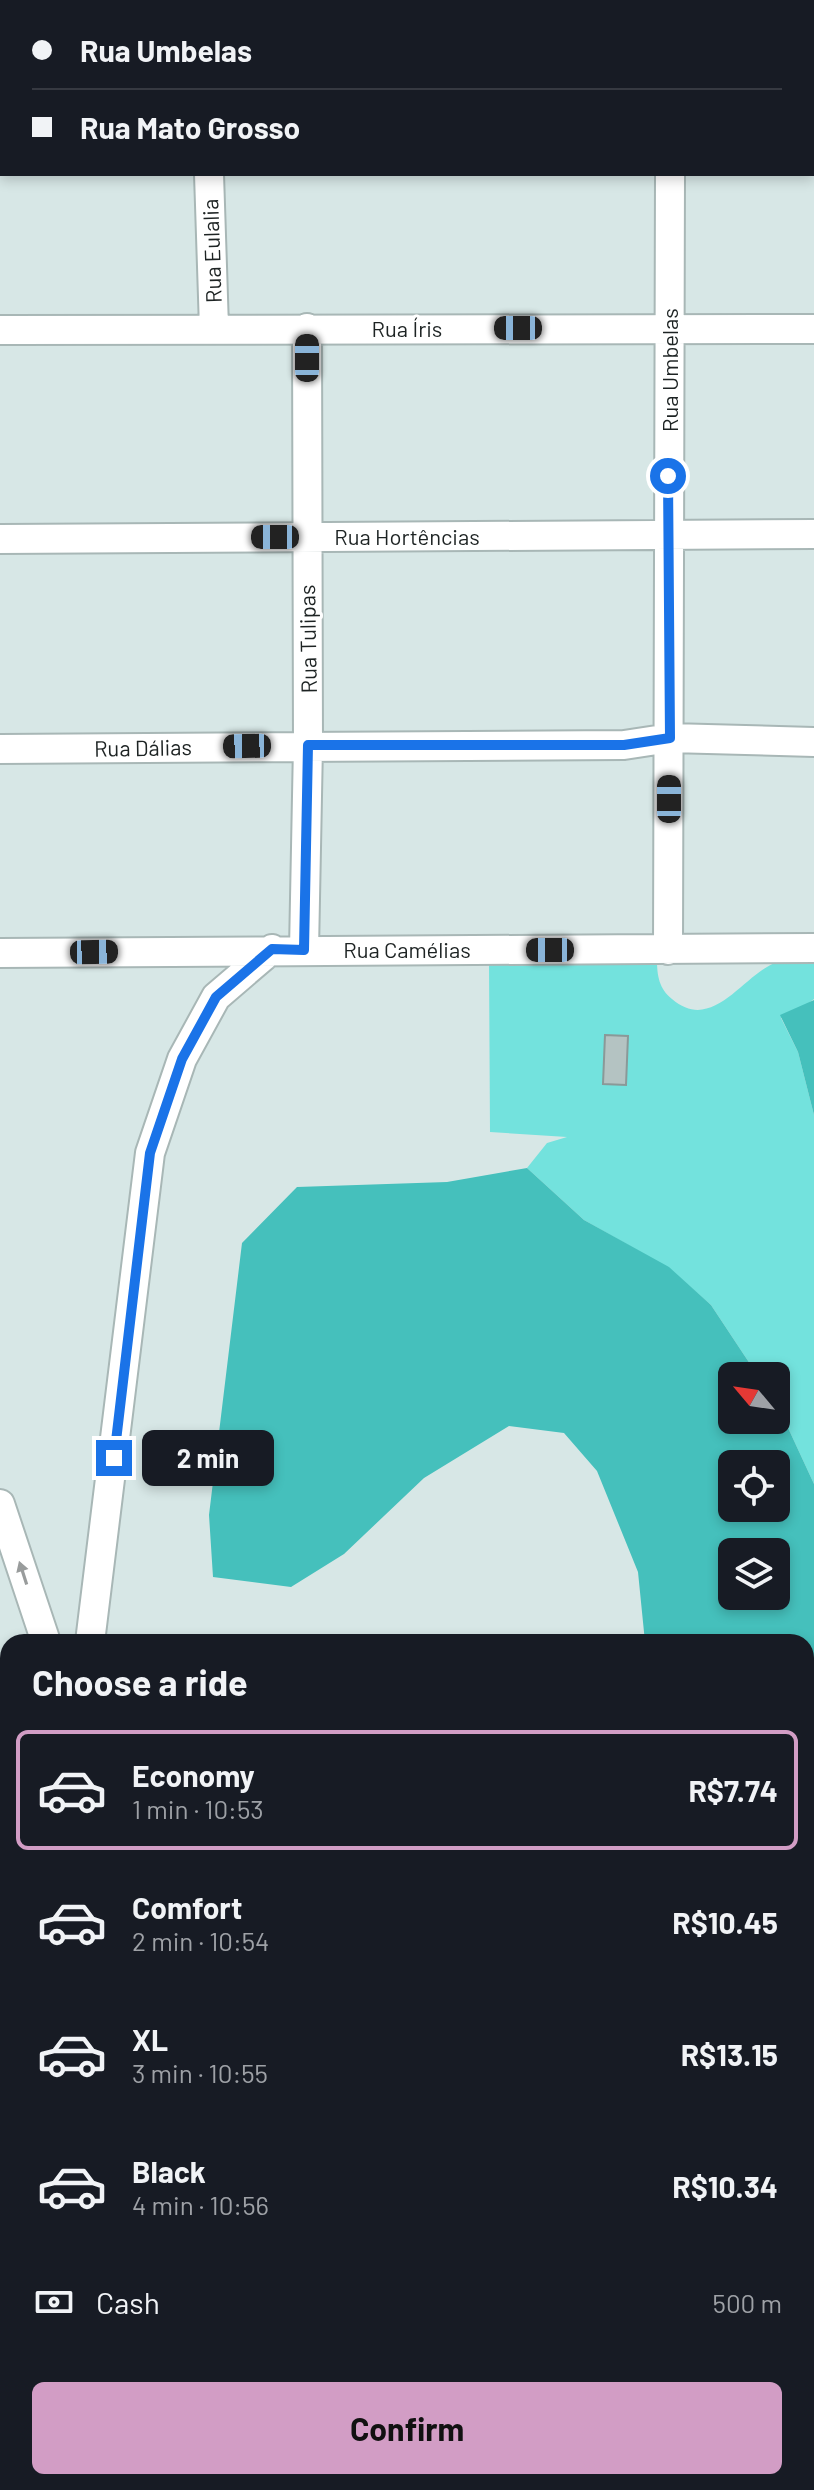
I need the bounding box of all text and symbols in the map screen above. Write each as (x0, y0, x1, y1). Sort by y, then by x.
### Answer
text: Rua Umbelas (80, 32, 252, 68)
text: Rua Mato Grosso (80, 109, 300, 145)
street label: Rua Eulalia (196, 198, 226, 304)
street label: Rua Umbelas (656, 308, 682, 432)
street label: Rua Íris (372, 315, 442, 341)
car (494, 316, 542, 340)
car (295, 334, 319, 382)
route start (650, 458, 686, 494)
street label: Rua Hortências (334, 523, 480, 549)
car (251, 525, 299, 549)
street label: Rua Tulipas (293, 584, 321, 694)
street label: Rua Dálias (94, 733, 192, 761)
car (223, 734, 271, 758)
car (657, 775, 681, 823)
street label: Rua Camélias (343, 936, 471, 962)
car (526, 938, 574, 962)
car (70, 940, 118, 964)
north arrow (718, 1362, 790, 1434)
map controls (718, 1362, 790, 1610)
callout: 2 min (142, 1430, 274, 1486)
route end (96, 1440, 132, 1476)
text: 2 min (177, 1442, 239, 1473)
button: locate (718, 1450, 790, 1522)
button: layers (718, 1538, 790, 1610)
one-way arrow (16, 1561, 28, 1585)
text: Choose a ride (32, 1660, 248, 1703)
icon: car (36, 1754, 108, 1826)
text: Economy (132, 1757, 255, 1793)
text: R$7.74 (688, 1772, 778, 1808)
text: 1 min · 10:53 (132, 1793, 264, 1824)
icon: car (36, 1886, 108, 1958)
text: Comfort (132, 1889, 242, 1925)
text: R$10.45 (672, 1904, 778, 1940)
text: 2 min · 10:54 (132, 1925, 269, 1956)
icon: car (36, 2018, 108, 2090)
text: XL (132, 2021, 168, 2057)
text: R$13.15 (681, 2036, 778, 2072)
text: 3 min · 10:55 (132, 2057, 268, 2088)
icon: car (36, 2150, 108, 2222)
text: Black (132, 2153, 206, 2189)
text: R$10.34 (672, 2168, 778, 2204)
text: 4 min · 10:56 (132, 2189, 269, 2220)
icon: cash (32, 2280, 76, 2324)
text: Cash (96, 2284, 160, 2320)
text: 500 m (713, 2287, 782, 2318)
button: Confirm (32, 2382, 782, 2474)

